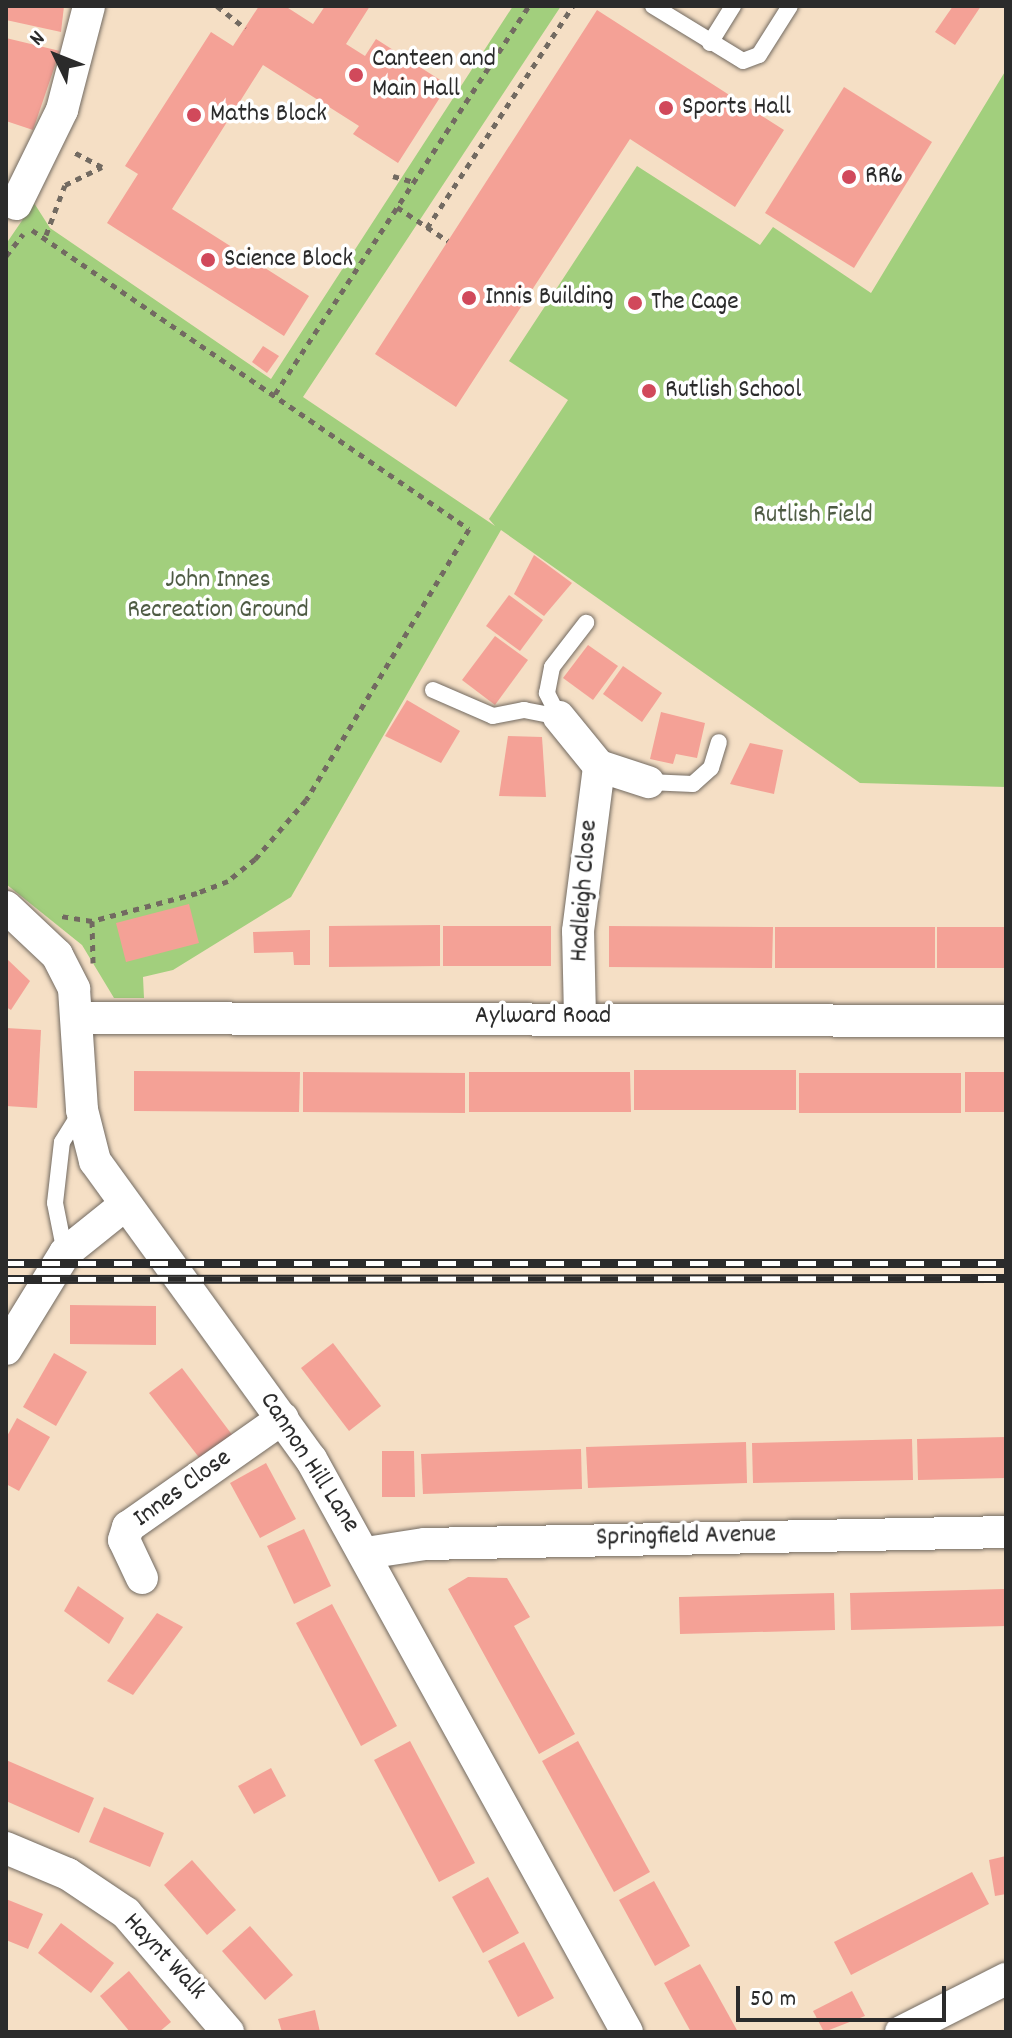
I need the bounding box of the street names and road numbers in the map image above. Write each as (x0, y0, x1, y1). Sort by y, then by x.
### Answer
street label: Hadleigh Close (564, 819, 606, 963)
street label: Aylward Road (475, 1001, 611, 1033)
street label: Cannon Hill Lane (252, 1387, 366, 1539)
street label: Innes Close (128, 1443, 238, 1535)
street label: Springfield Avenue (596, 1520, 776, 1554)
street label: Haynt Walk (116, 1907, 212, 2007)

